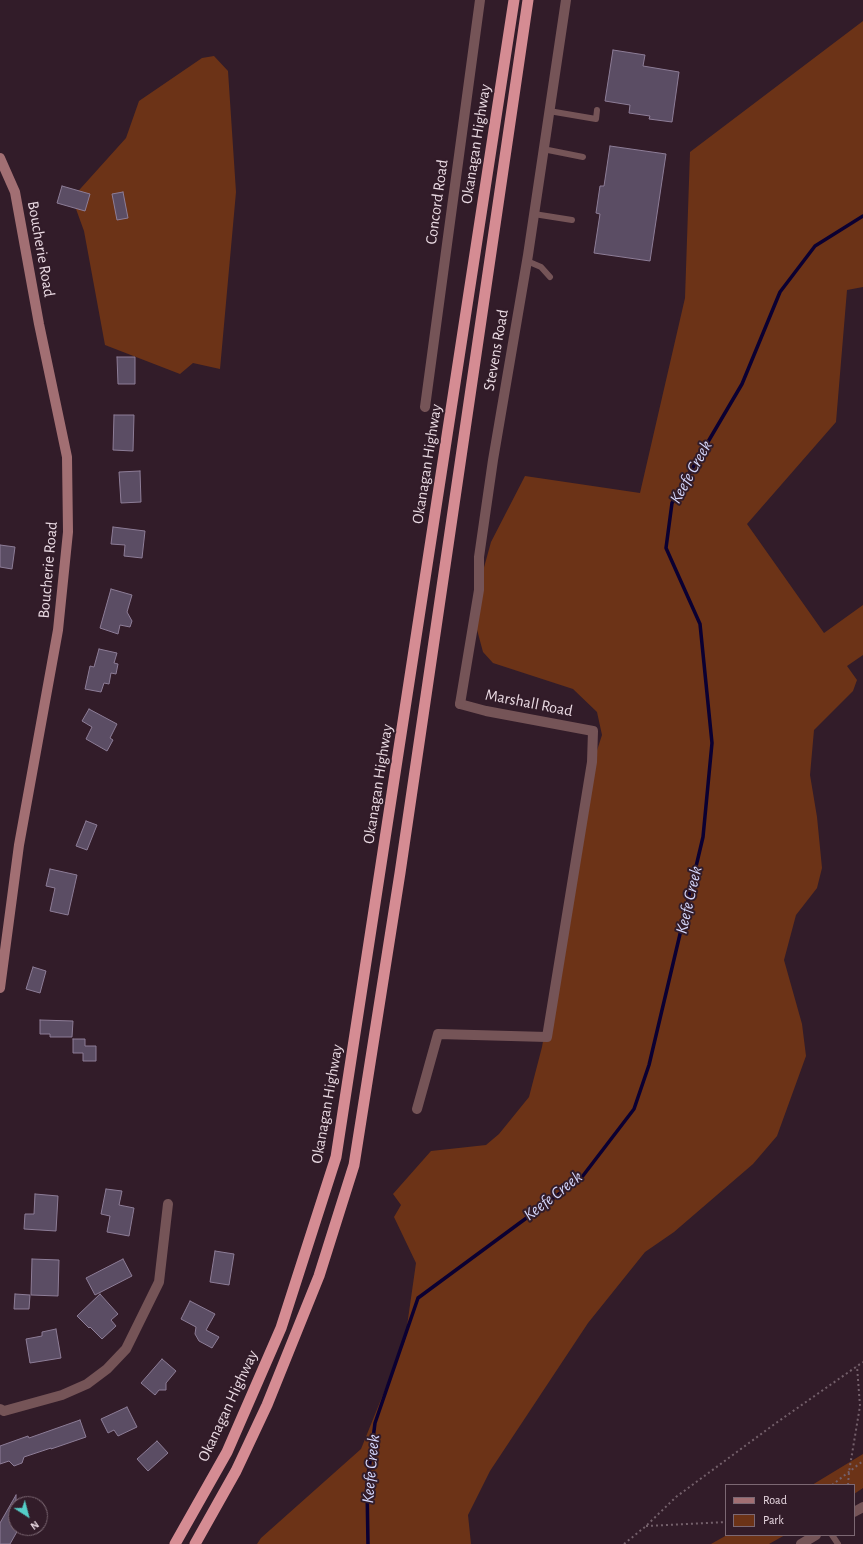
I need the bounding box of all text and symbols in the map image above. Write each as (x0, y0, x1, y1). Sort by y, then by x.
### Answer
street label: Okanagan Highway (457, 83, 495, 205)
street label: Concord Road (422, 158, 452, 246)
street label: Boucherie Road (23, 199, 59, 299)
street label: Stevens Road (479, 308, 513, 392)
street label: Okanagan Highway (408, 403, 446, 525)
water label: Keefe Creek (665, 437, 717, 507)
street label: Boucherie Road (34, 521, 62, 619)
street label: Marshall Road (484, 685, 574, 721)
street label: Okanagan Highway (359, 723, 397, 845)
water label: Keefe Creek (671, 864, 707, 936)
street label: Okanagan Highway (307, 1043, 347, 1165)
water label: Keefe Creek (520, 1167, 586, 1225)
street label: Okanagan Highway (194, 1347, 262, 1465)
water label: Keefe Creek (358, 1434, 384, 1504)
legend (725, 1484, 855, 1536)
text: Road (763, 1494, 787, 1506)
north arrow (8, 1496, 48, 1536)
text: Park (763, 1514, 784, 1526)
text: N (28, 1519, 41, 1532)

